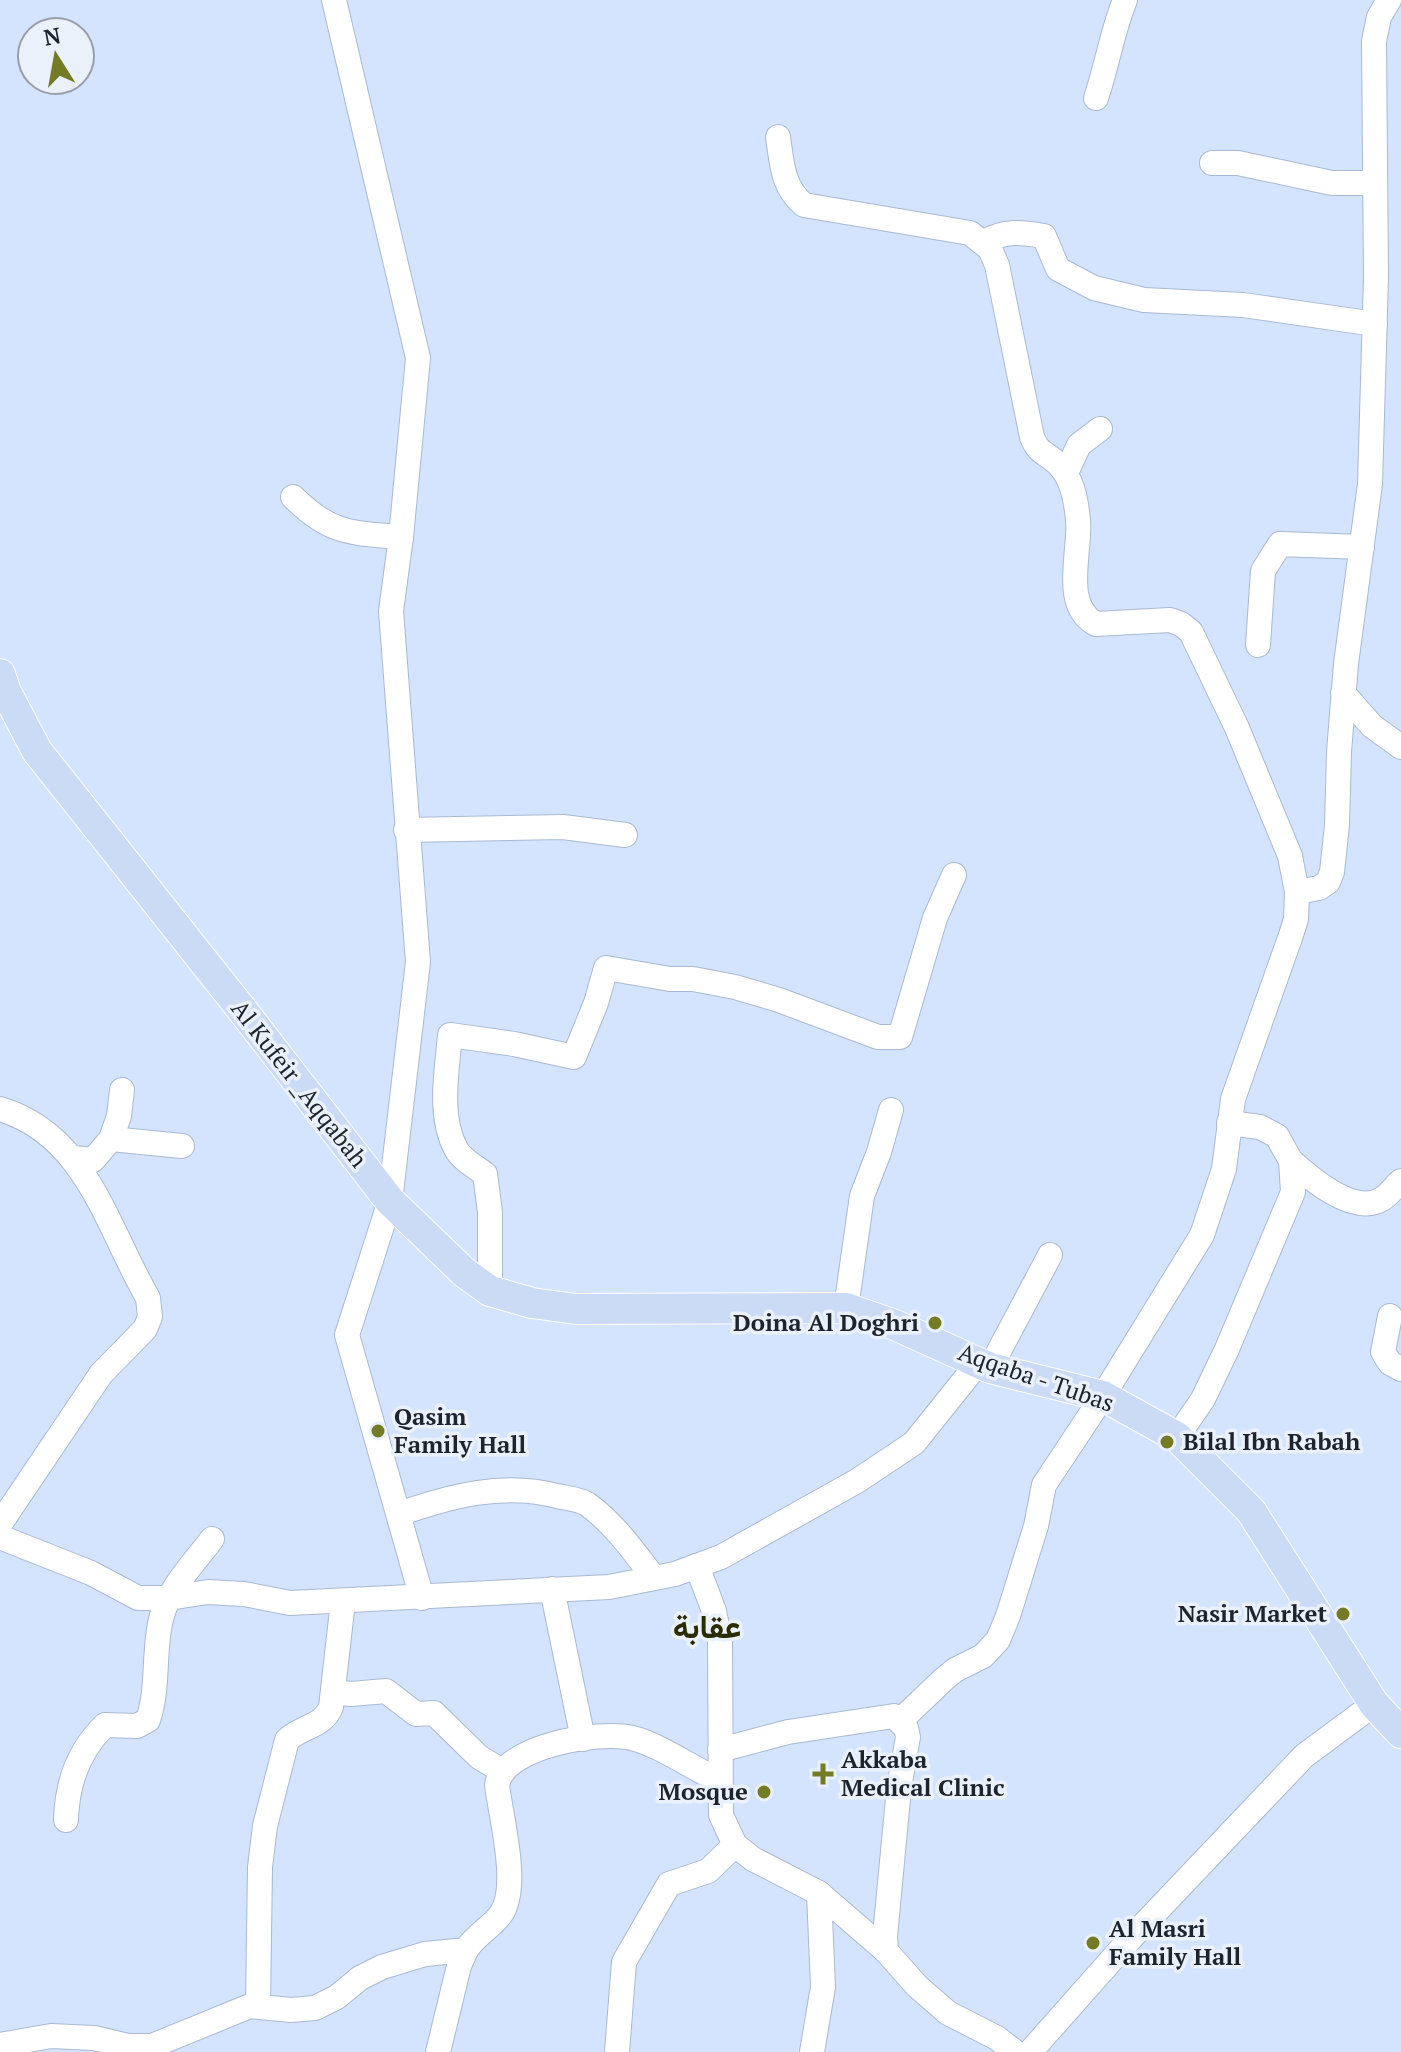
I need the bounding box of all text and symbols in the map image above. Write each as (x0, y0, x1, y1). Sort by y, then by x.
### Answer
north arrow (16, 16, 96, 96)
text: N (41, 20, 63, 52)
street label: Al Kufeir _Aqqabah (224, 993, 375, 1174)
place label: Doina Al Doghri (733, 1306, 919, 1338)
marker: Doina Al Doghri (926, 1314, 944, 1332)
street label: Aqqaba - Tubas (954, 1335, 1118, 1419)
place label: Qasim Family Hall (394, 1400, 526, 1460)
marker: Qasim Family Hall (369, 1422, 387, 1440)
place label: Bilal Ibn Rabah (1183, 1425, 1361, 1457)
marker: Bilal Ibn Rabah (1158, 1433, 1176, 1451)
place label: Nasir Market (1178, 1597, 1327, 1629)
district label: عقابة (673, 1605, 741, 1647)
marker: Nasir Market (1334, 1605, 1352, 1623)
place label: Akkaba Medical Clinic (841, 1743, 1005, 1803)
marker: Akkaba Medical Clinic (812, 1763, 834, 1785)
place label: Mosque (659, 1775, 748, 1807)
marker: Mosque (755, 1783, 773, 1801)
place label: Al Masri Family Hall (1109, 1912, 1241, 1972)
marker: Al Masri Family Hall (1084, 1934, 1102, 1952)

